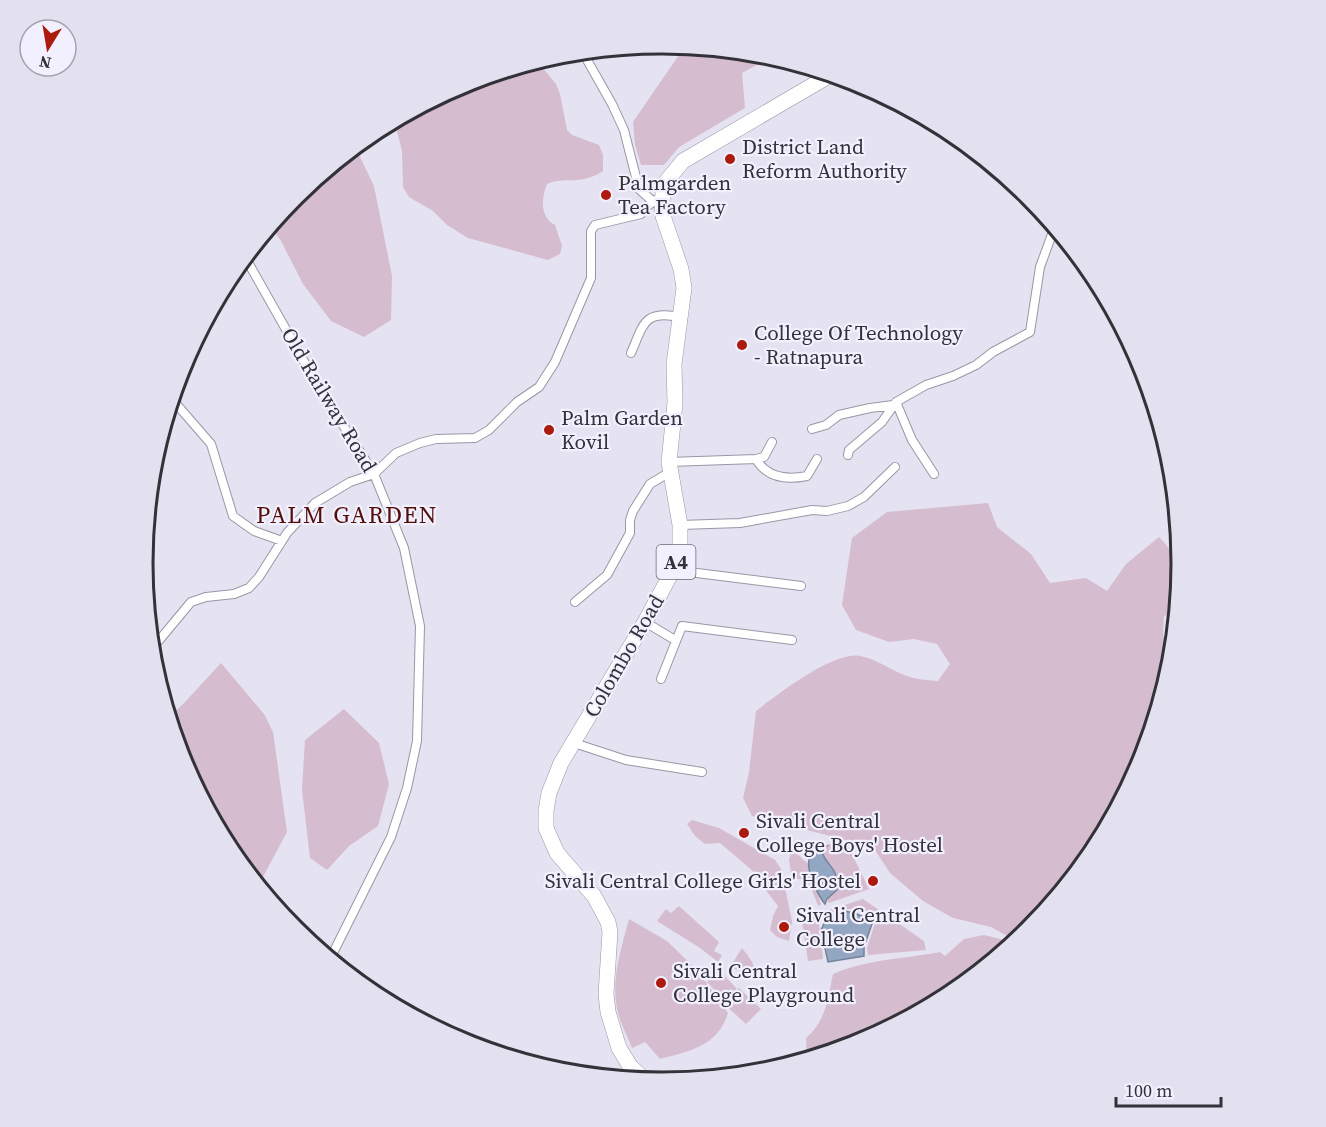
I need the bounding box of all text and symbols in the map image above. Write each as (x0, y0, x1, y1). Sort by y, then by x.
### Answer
north arrow (18, 18, 78, 78)
text: N (37, 51, 53, 75)
place label: District Land Reform Authority (742, 132, 907, 185)
marker: District Land Reform Authority (723, 152, 737, 166)
place label: Palmgarden Tea Factory (618, 168, 732, 221)
marker: Palmgarden Tea Factory (599, 188, 613, 202)
place label: College Of Technology - Ratnapura (754, 318, 963, 371)
street label: Old Railway Road (275, 322, 384, 478)
marker: College Of Technology - Ratnapura (735, 338, 749, 352)
place label: Palm Garden Kovil (561, 403, 683, 456)
marker: Palm Garden Kovil (542, 423, 556, 437)
district label: PALM GARDEN (256, 498, 438, 531)
road number: A4 (656, 545, 696, 579)
street label: Colombo Road (577, 589, 671, 722)
place label: Sivali Central College Boys' Hostel (756, 806, 943, 859)
marker: Sivali Central College Boys' Hostel (737, 826, 751, 840)
place label: Sivali Central College Girls' Hostel (545, 866, 861, 895)
marker: Sivali Central College Girls' Hostel (866, 874, 880, 888)
place label: Sivali Central College (796, 900, 920, 953)
marker: Sivali Central College (777, 920, 791, 934)
place label: Sivali Central College Playground (673, 956, 854, 1009)
marker: Sivali Central College Playground (654, 976, 668, 990)
scale bar (1116, 1070, 1221, 1108)
text: 100 m (1125, 1078, 1172, 1103)

